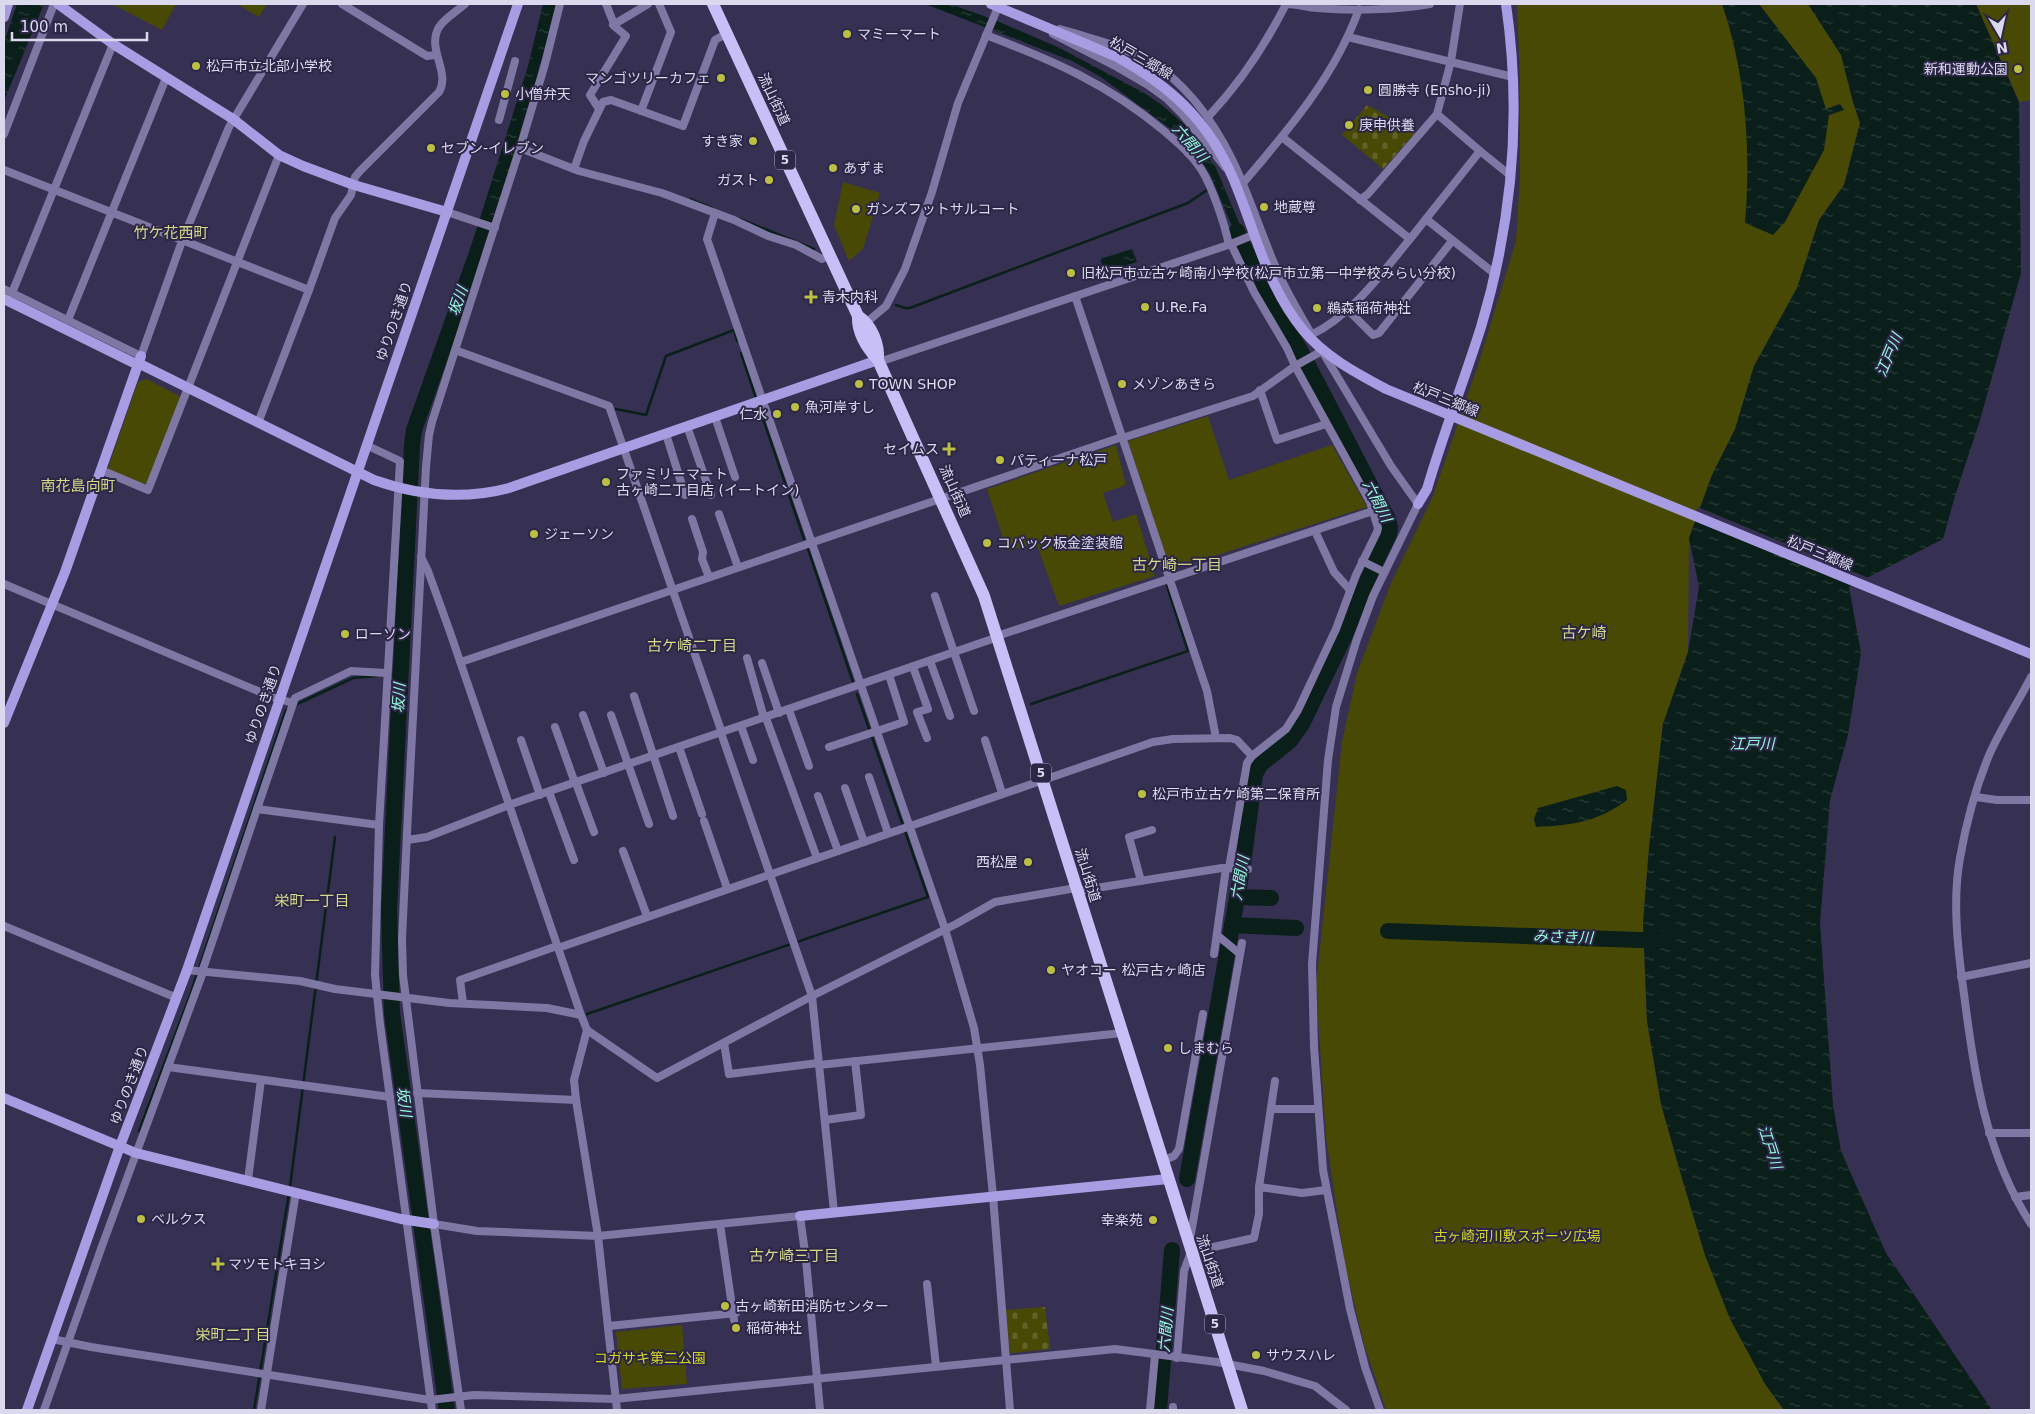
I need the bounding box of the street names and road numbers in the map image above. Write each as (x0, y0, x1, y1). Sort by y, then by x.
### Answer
street label: 松戸三郷線 (1107, 34, 1175, 82)
street label: 流山街道 (755, 70, 793, 128)
road number: 5 (775, 150, 795, 170)
street label: ゆりのき通り (373, 279, 415, 363)
street label: 松戸三郷線 (1411, 378, 1481, 420)
street label: 流山街道 (936, 462, 974, 520)
street label: 松戸三郷線 (1785, 532, 1855, 574)
street label: ゆりのき通り (242, 662, 284, 746)
road number: 5 (1031, 764, 1051, 782)
street label: 流山街道 (1072, 846, 1104, 904)
street label: ゆりのき通り (107, 1043, 151, 1127)
street label: 流山街道 (1193, 1232, 1227, 1290)
road number: 5 (1205, 1315, 1225, 1334)

